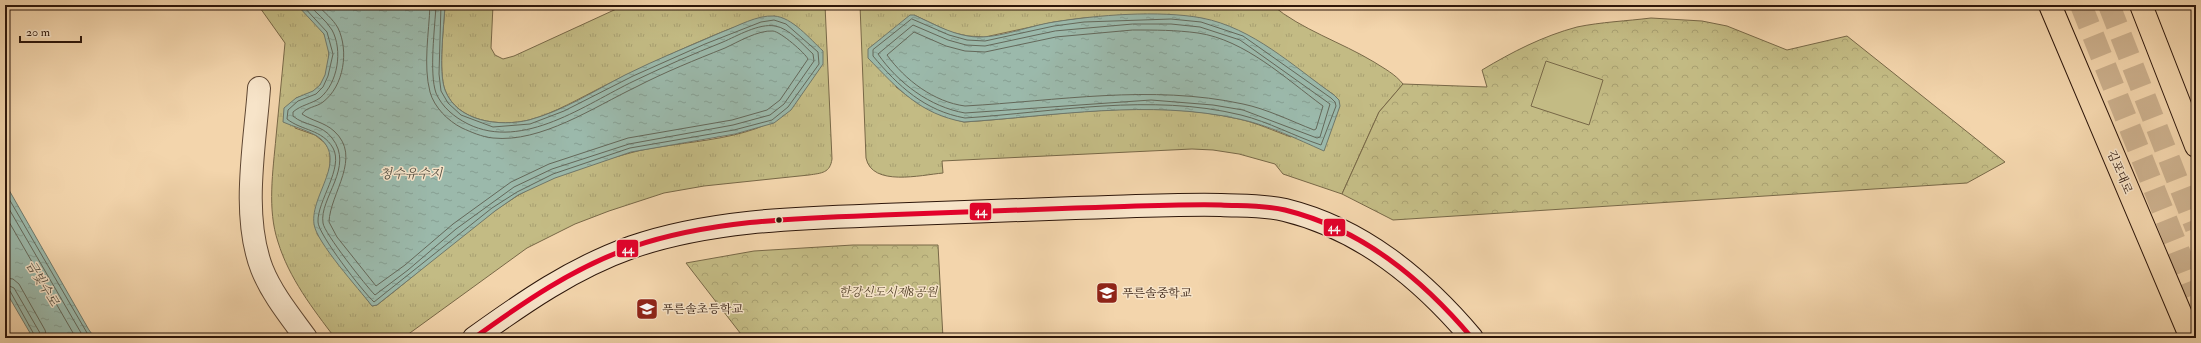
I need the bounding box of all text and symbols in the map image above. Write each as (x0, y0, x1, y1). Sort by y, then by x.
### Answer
scale bar (20, 18, 81, 44)
text: 20 m (26, 25, 51, 40)
street label: 김포대로 (2104, 148, 2136, 197)
water label: 청수유수지 (380, 166, 444, 182)
line badge: 44 (969, 202, 992, 221)
text: 44 (974, 205, 988, 219)
unlabelled marker (774, 215, 784, 225)
line badge: 44 (1323, 218, 1346, 237)
text: 44 (1327, 221, 1341, 235)
line badge: 44 (616, 239, 639, 258)
text: 44 (621, 243, 635, 257)
water label: 금빛수로 (22, 258, 62, 310)
school or university icon: 푸른솔중학교 (1094, 280, 1120, 306)
park label: 한강신도시제8공원 (839, 285, 939, 300)
place label: 푸른솔중학교 (1122, 286, 1192, 301)
school or university icon: 푸른솔초등학교 (634, 296, 660, 322)
place label: 푸른솔초등학교 (662, 302, 744, 317)

